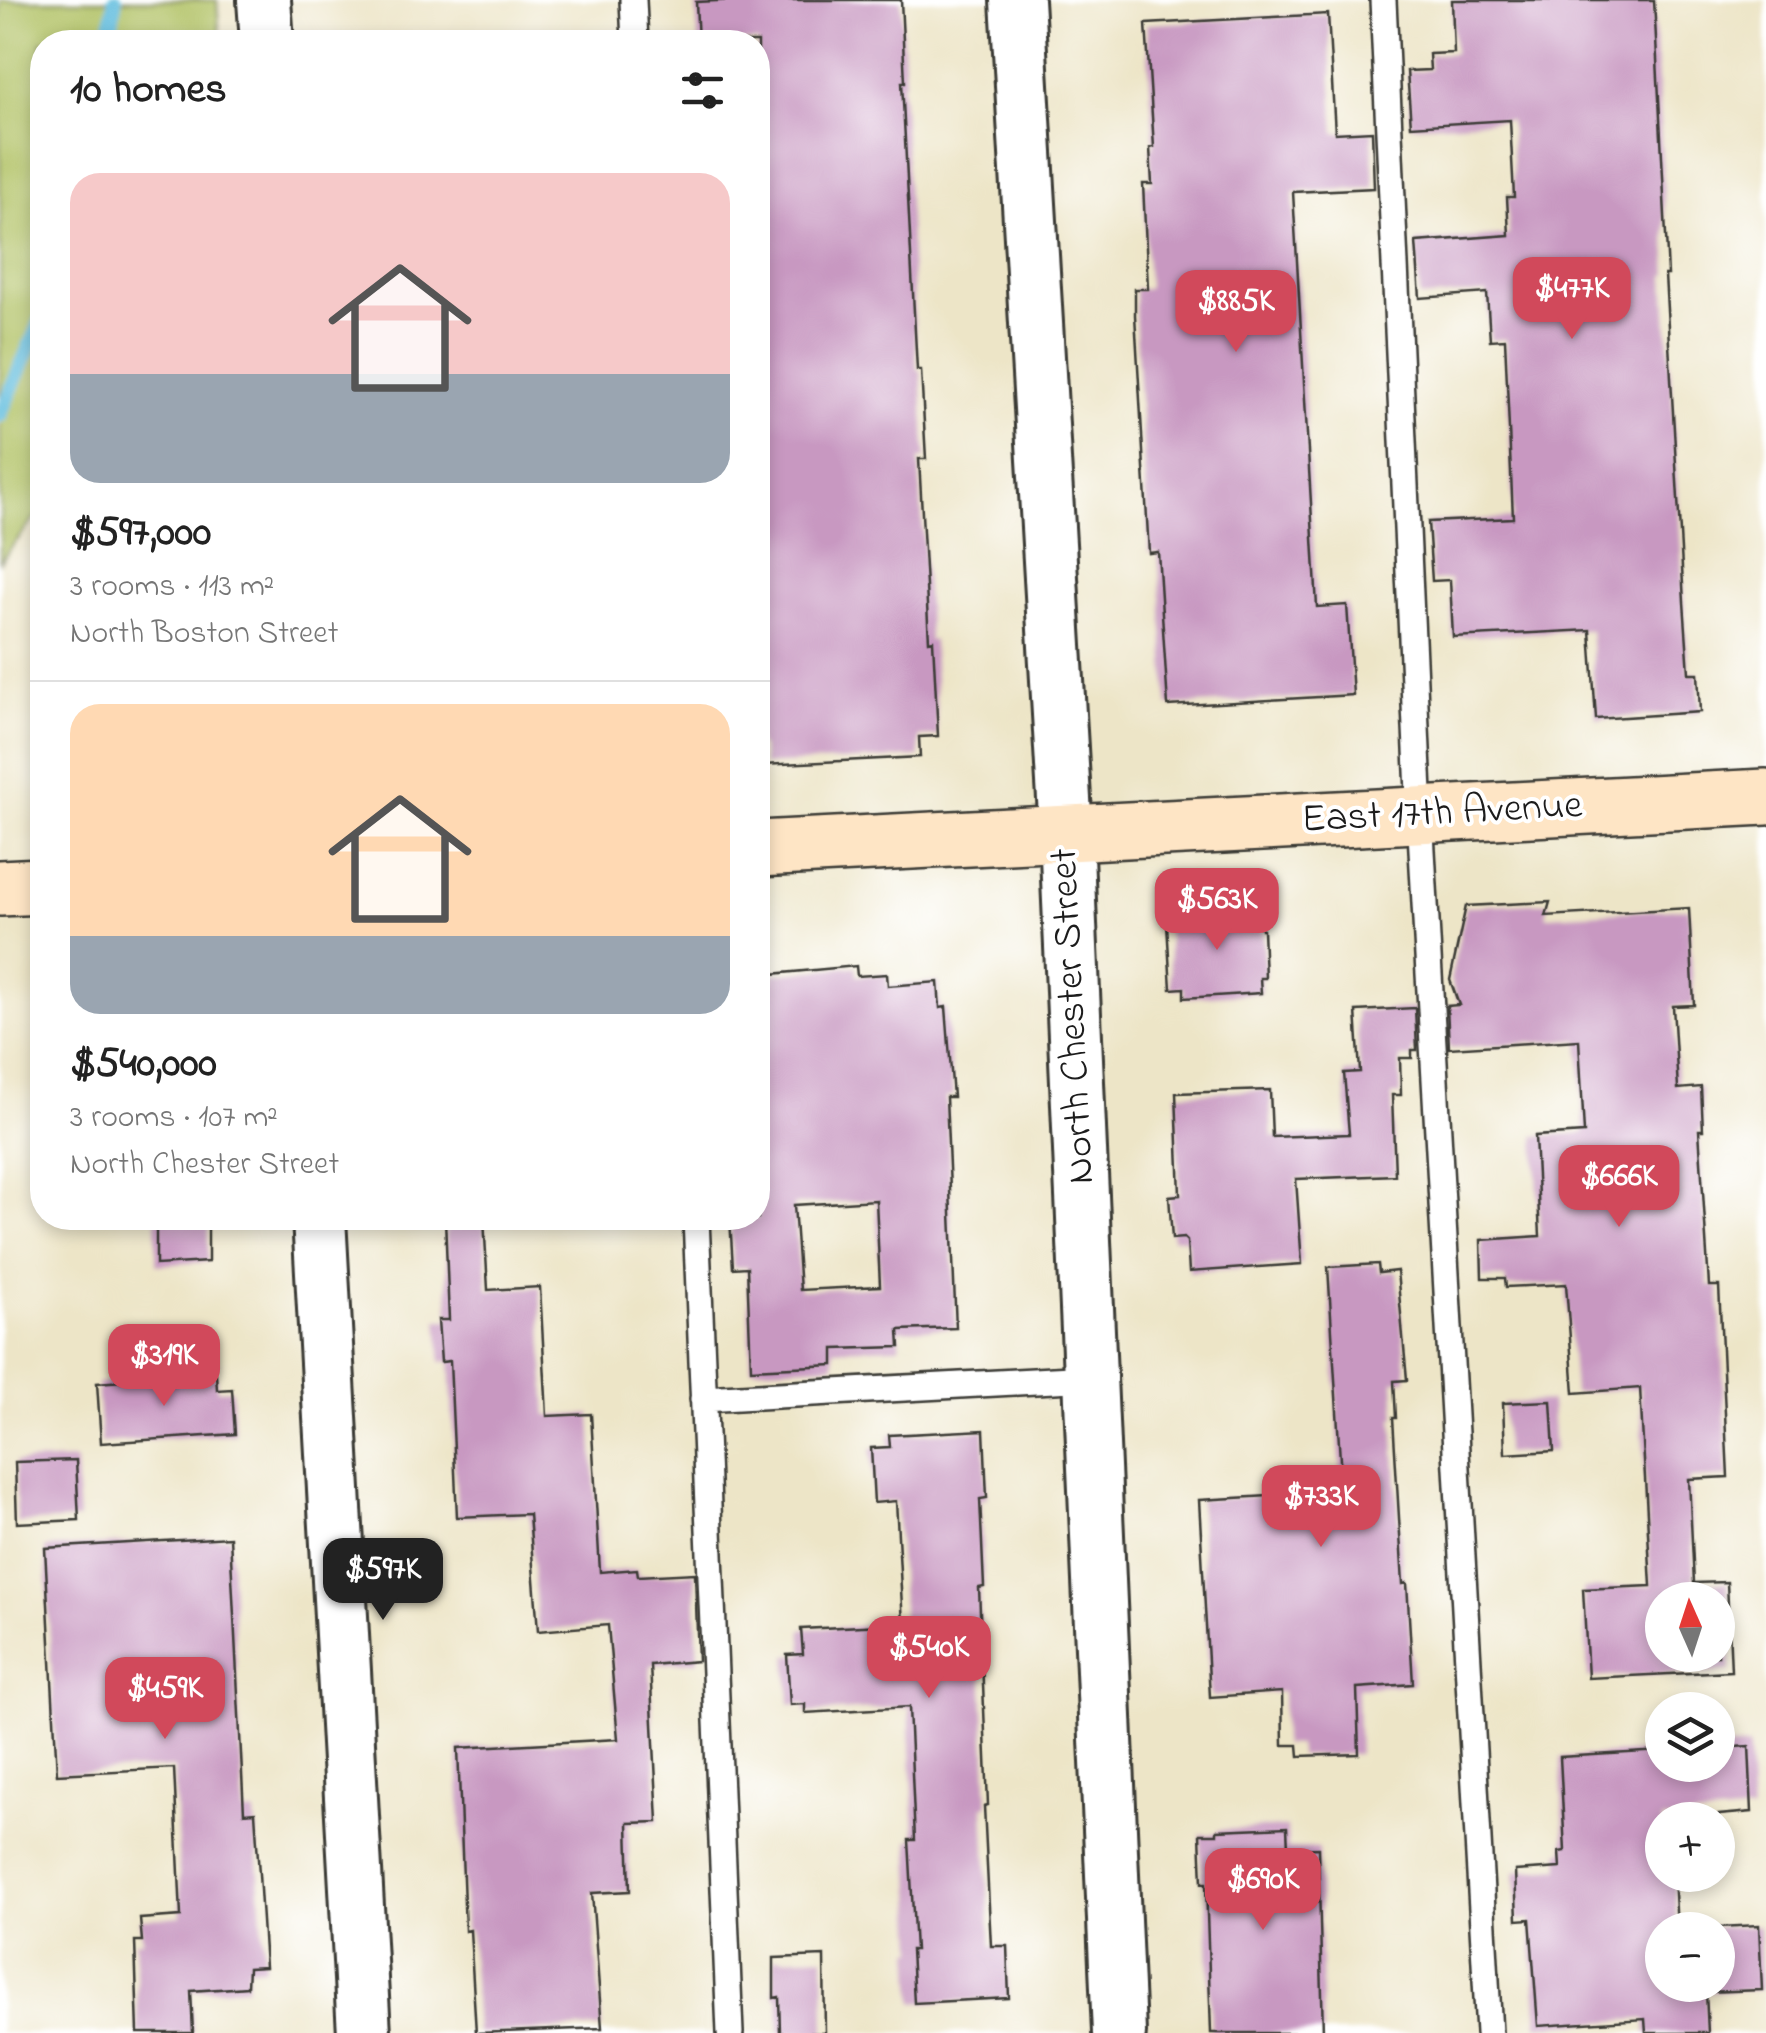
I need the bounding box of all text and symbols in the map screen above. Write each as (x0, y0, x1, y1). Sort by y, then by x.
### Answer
text: 10 homes (70, 60, 227, 121)
icon: filters (675, 63, 730, 118)
icon: home (310, 238, 490, 418)
pin: $477K (1502, 257, 1642, 342)
text: $477K (1535, 266, 1609, 313)
pin: $885K (1166, 270, 1306, 355)
text: $885K (1197, 279, 1275, 326)
text: $597,000 (70, 503, 211, 564)
text: 3 rooms · 113 m² (70, 564, 274, 611)
text: North Boston Street (70, 611, 338, 658)
icon: home (310, 769, 490, 949)
street label: East 17th Avenue (1300, 777, 1584, 851)
street label: North Chester Street (1036, 846, 1112, 1186)
pin: $563K (1147, 868, 1287, 953)
text: $563K (1177, 877, 1257, 924)
text: $540,000 (70, 1034, 217, 1095)
text: 3 rooms · 107 m² (70, 1095, 278, 1142)
text: North Chester Street (70, 1142, 339, 1189)
pin: $666K (1549, 1145, 1689, 1230)
text: $666K (1580, 1154, 1658, 1201)
pin: $319K (94, 1324, 234, 1409)
text: $319K (130, 1333, 198, 1380)
pin: $733K (1251, 1465, 1391, 1550)
text: $733K (1284, 1474, 1358, 1521)
pin: $597K (313, 1538, 453, 1623)
text: $597K (345, 1547, 421, 1594)
north arrow (1645, 1582, 1735, 1672)
map controls (1645, 1582, 1735, 2002)
pin: $540K (859, 1616, 999, 1701)
text: $540K (889, 1625, 969, 1672)
pin: $459K (95, 1657, 235, 1742)
text: $459K (127, 1666, 203, 1713)
button: layers (1645, 1692, 1735, 1782)
button: + (1645, 1802, 1735, 1892)
pin: $690K (1193, 1848, 1333, 1933)
text: $690K (1227, 1857, 1299, 1904)
button: − (1645, 1912, 1735, 2002)

